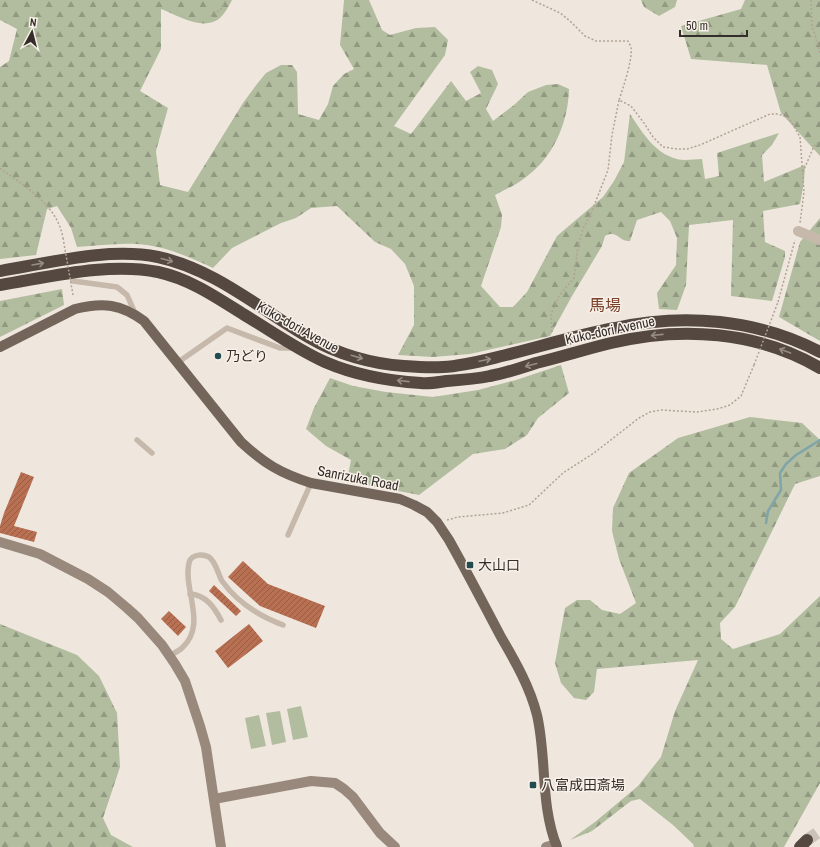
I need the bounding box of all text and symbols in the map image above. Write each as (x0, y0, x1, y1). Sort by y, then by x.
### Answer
north arrow (12, 12, 52, 52)
scale bar (680, 12, 747, 38)
text: N (29, 15, 37, 29)
text: 50 m (686, 18, 708, 34)
one-way arrow (161, 257, 174, 264)
one-way arrow (32, 260, 45, 268)
district label: 馬場 (589, 294, 621, 316)
street label: Kuko-dori Avenue (254, 297, 342, 357)
street label: Kuko-dori Avenue (564, 312, 656, 348)
one-way arrow (651, 331, 664, 339)
place label: 乃どり (226, 347, 268, 365)
one-way arrow (779, 347, 791, 355)
marker: 乃どり (213, 351, 223, 361)
one-way arrow (350, 354, 363, 361)
one-way arrow (478, 356, 491, 364)
one-way arrow (525, 362, 538, 369)
one-way arrow (397, 378, 410, 385)
street label: Sanrizuka Road (316, 461, 400, 495)
place label: 大山口 (478, 556, 520, 574)
marker: 大山口 (465, 560, 475, 570)
place label: 八富成田斎場 (541, 776, 625, 794)
marker: 八富成田斎場 (528, 780, 538, 790)

